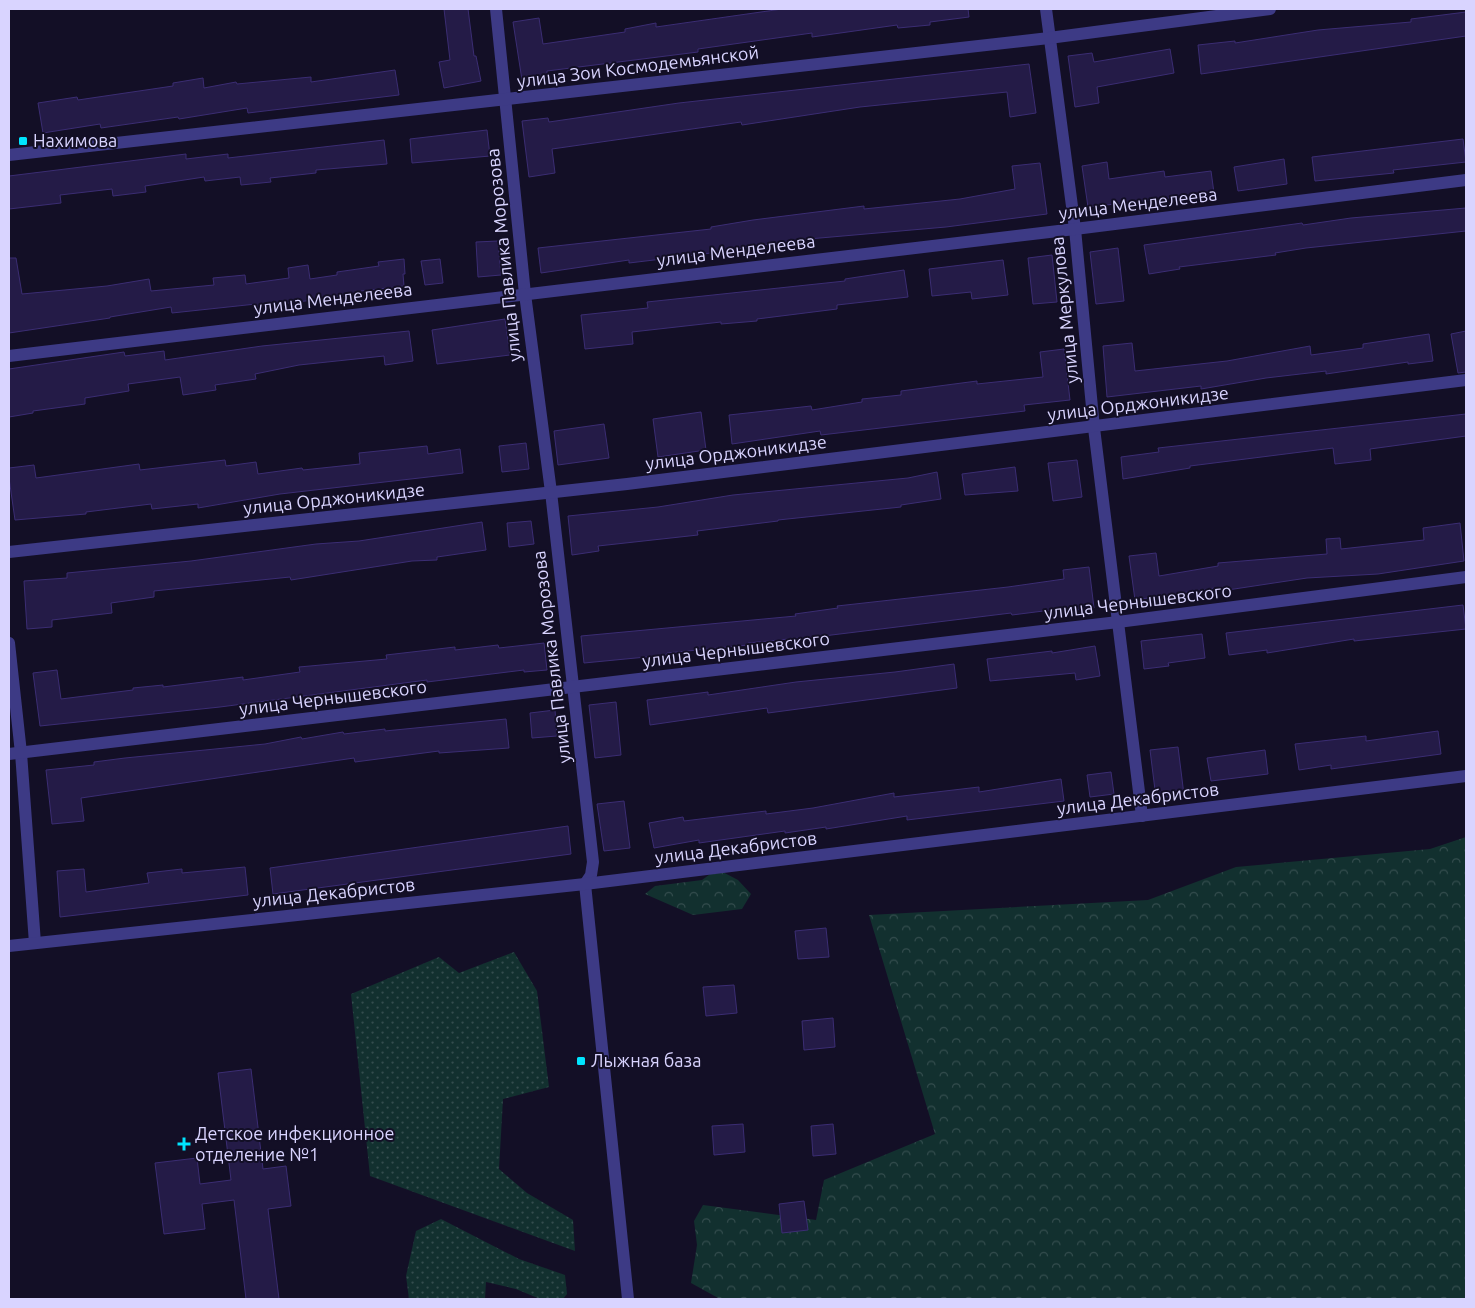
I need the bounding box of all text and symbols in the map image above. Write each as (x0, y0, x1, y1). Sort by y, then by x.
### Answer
street label: улица Зои Космодемьянской (516, 41, 760, 91)
place label: Нахимова (33, 130, 117, 150)
marker: Нахимова (17, 135, 29, 147)
street label: улица Павлика Морозова (482, 148, 524, 363)
street label: улица Менделеева (1057, 183, 1218, 223)
street label: улица Менделеева (655, 230, 816, 270)
street label: улица Меркулова (1046, 236, 1082, 384)
street label: улица Менделеева (252, 278, 413, 318)
street label: улица Орджоникидзе (1046, 382, 1230, 424)
street label: улица Орджоникидзе (644, 431, 828, 473)
street label: улица Орджоникидзе (242, 479, 426, 517)
street label: улица Павлика Морозова (528, 550, 574, 765)
street label: улица Чернышевского (1043, 580, 1233, 622)
street label: улица Чернышевского (641, 628, 831, 670)
street label: улица Чернышевского (238, 676, 428, 718)
street label: улица Декабристов (1056, 778, 1220, 818)
street label: улица Декабристов (654, 827, 818, 867)
street label: улица Декабристов (252, 874, 416, 910)
place label: Лыжная база (591, 1050, 701, 1070)
marker: Лыжная база (575, 1055, 587, 1067)
place label: Детское инфекционное отделение №1 (195, 1123, 395, 1164)
marker: Детское инфекционное отделение №1 (177, 1137, 191, 1151)

